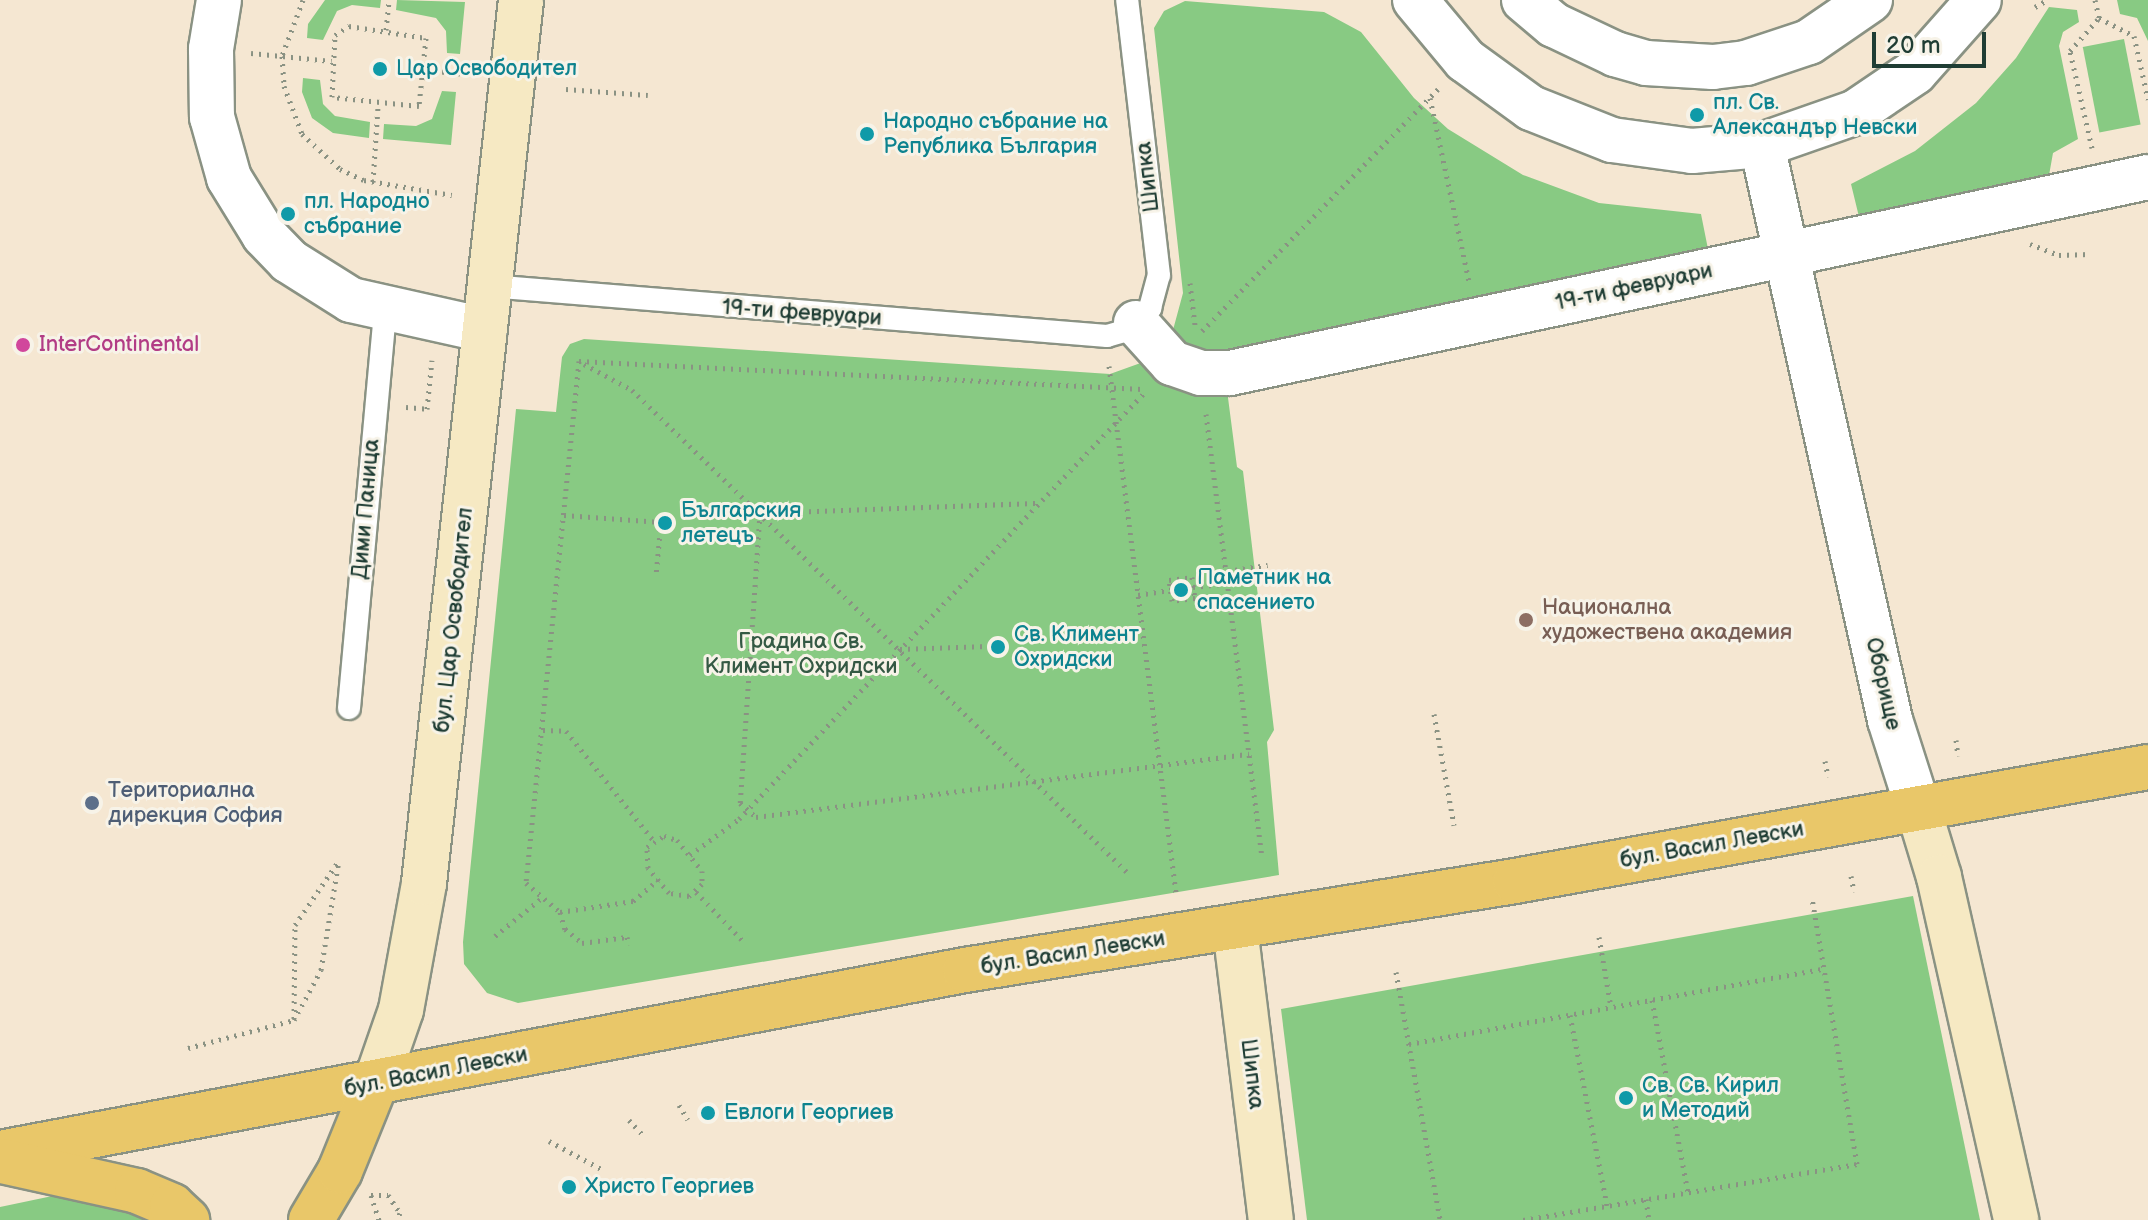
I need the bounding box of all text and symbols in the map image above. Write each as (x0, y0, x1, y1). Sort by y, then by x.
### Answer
scale bar (1876, 16, 1990, 66)
text: 20 m (1886, 31, 1941, 60)
place label: Цар Освободител (396, 56, 577, 82)
marker: Цар Освободител (371, 60, 389, 78)
place label: пл. Св. Александър Невски (1713, 89, 1918, 140)
marker: пл. Св. Александър Невски (1688, 106, 1706, 124)
place label: Народно събрание на Република България (883, 108, 1108, 160)
marker: Народно събрание на Република България (858, 125, 876, 143)
street label: Шипка (1131, 140, 1165, 214)
place label: пл. Народно събрание (304, 188, 429, 240)
marker: пл. Народно събрание (279, 205, 297, 223)
street label: 19-ти февруари (1553, 257, 1715, 317)
street label: 19-ти февруари (721, 294, 883, 332)
place label: InterContinental (39, 332, 199, 358)
marker: InterContinental (14, 336, 32, 354)
street label: Дими Паница (347, 438, 385, 580)
place label: Българския летецъ (681, 497, 802, 548)
street label: бул. Цар Освободител (429, 506, 479, 734)
marker: Българския летецъ (656, 514, 674, 532)
place label: Паметник на спасението (1197, 564, 1331, 616)
marker: Паметник на спасението (1172, 581, 1190, 599)
place label: Национална художествена академия (1542, 594, 1792, 646)
marker: Национална художествена академия (1517, 611, 1535, 629)
place label: Св. Климент Охридски (1014, 621, 1139, 672)
park label: Градина Св. Климент Охридски (705, 628, 897, 680)
street label: Оборище (1860, 635, 1906, 733)
marker: Св. Климент Охридски (989, 638, 1007, 656)
place label: Териториална дирекция София (108, 777, 283, 828)
marker: Териториална дирекция София (83, 794, 101, 812)
street label: бул. Васил Левски (1618, 816, 1806, 874)
street label: бул. Васил Левски (979, 925, 1167, 981)
street label: Шипка (1235, 1037, 1269, 1111)
street label: бул. Васил Левски (342, 1041, 530, 1103)
place label: Св. Св. Кирил и Методий (1642, 1072, 1779, 1124)
marker: Св. Св. Кирил и Методий (1617, 1089, 1635, 1107)
place label: Евлоги Георгиев (724, 1100, 894, 1126)
marker: Евлоги Георгиев (699, 1104, 717, 1122)
place label: Христо Георгиев (585, 1174, 754, 1200)
marker: Христо Георгиев (560, 1178, 578, 1196)

